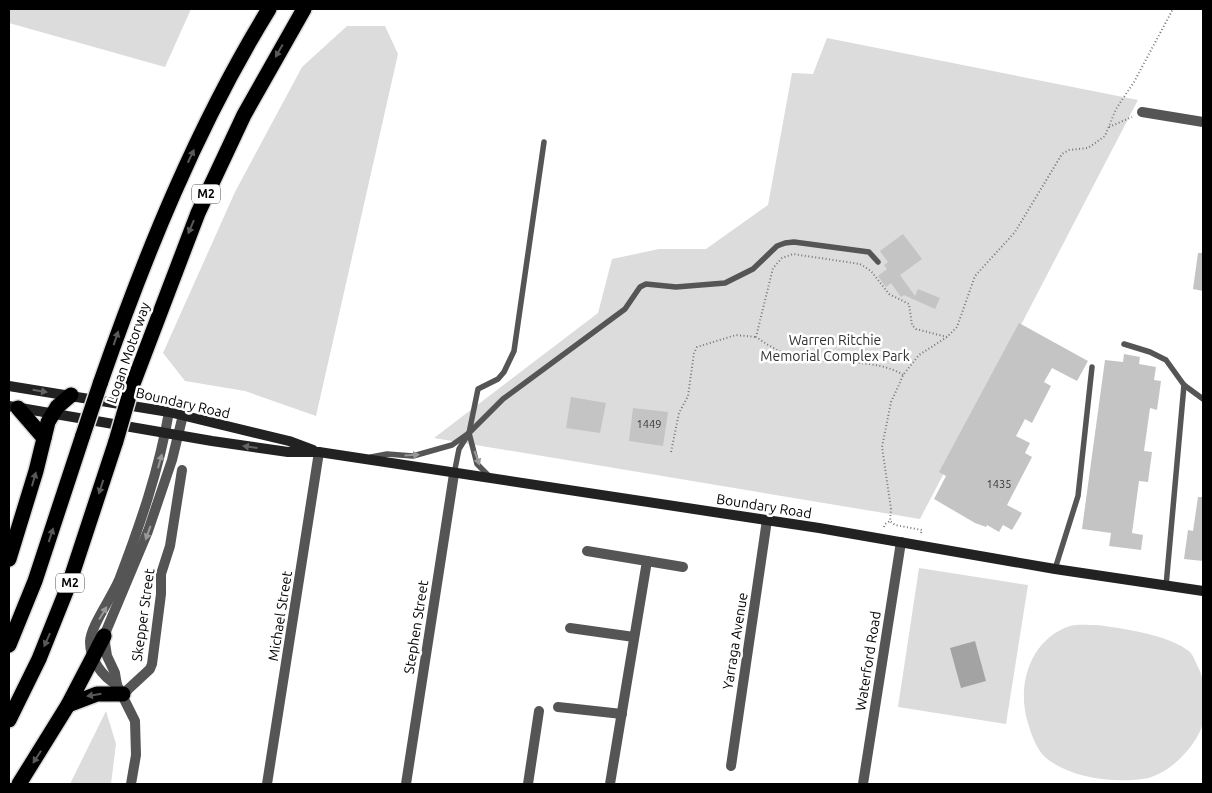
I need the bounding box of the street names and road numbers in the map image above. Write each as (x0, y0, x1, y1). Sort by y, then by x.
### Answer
road number: M2 (192, 184, 220, 203)
street label: Logan Motorway (103, 300, 153, 406)
street label: Boundary Road (134, 384, 232, 422)
street label: Boundary Road (715, 491, 813, 521)
street label: Skepper Street (129, 567, 158, 662)
street label: Michael Street (265, 569, 295, 662)
road number: M2 (56, 574, 84, 592)
street label: Stephen Street (401, 578, 431, 675)
street label: Yarraga Avenue (719, 591, 751, 691)
street label: Waterford Road (852, 610, 884, 712)

